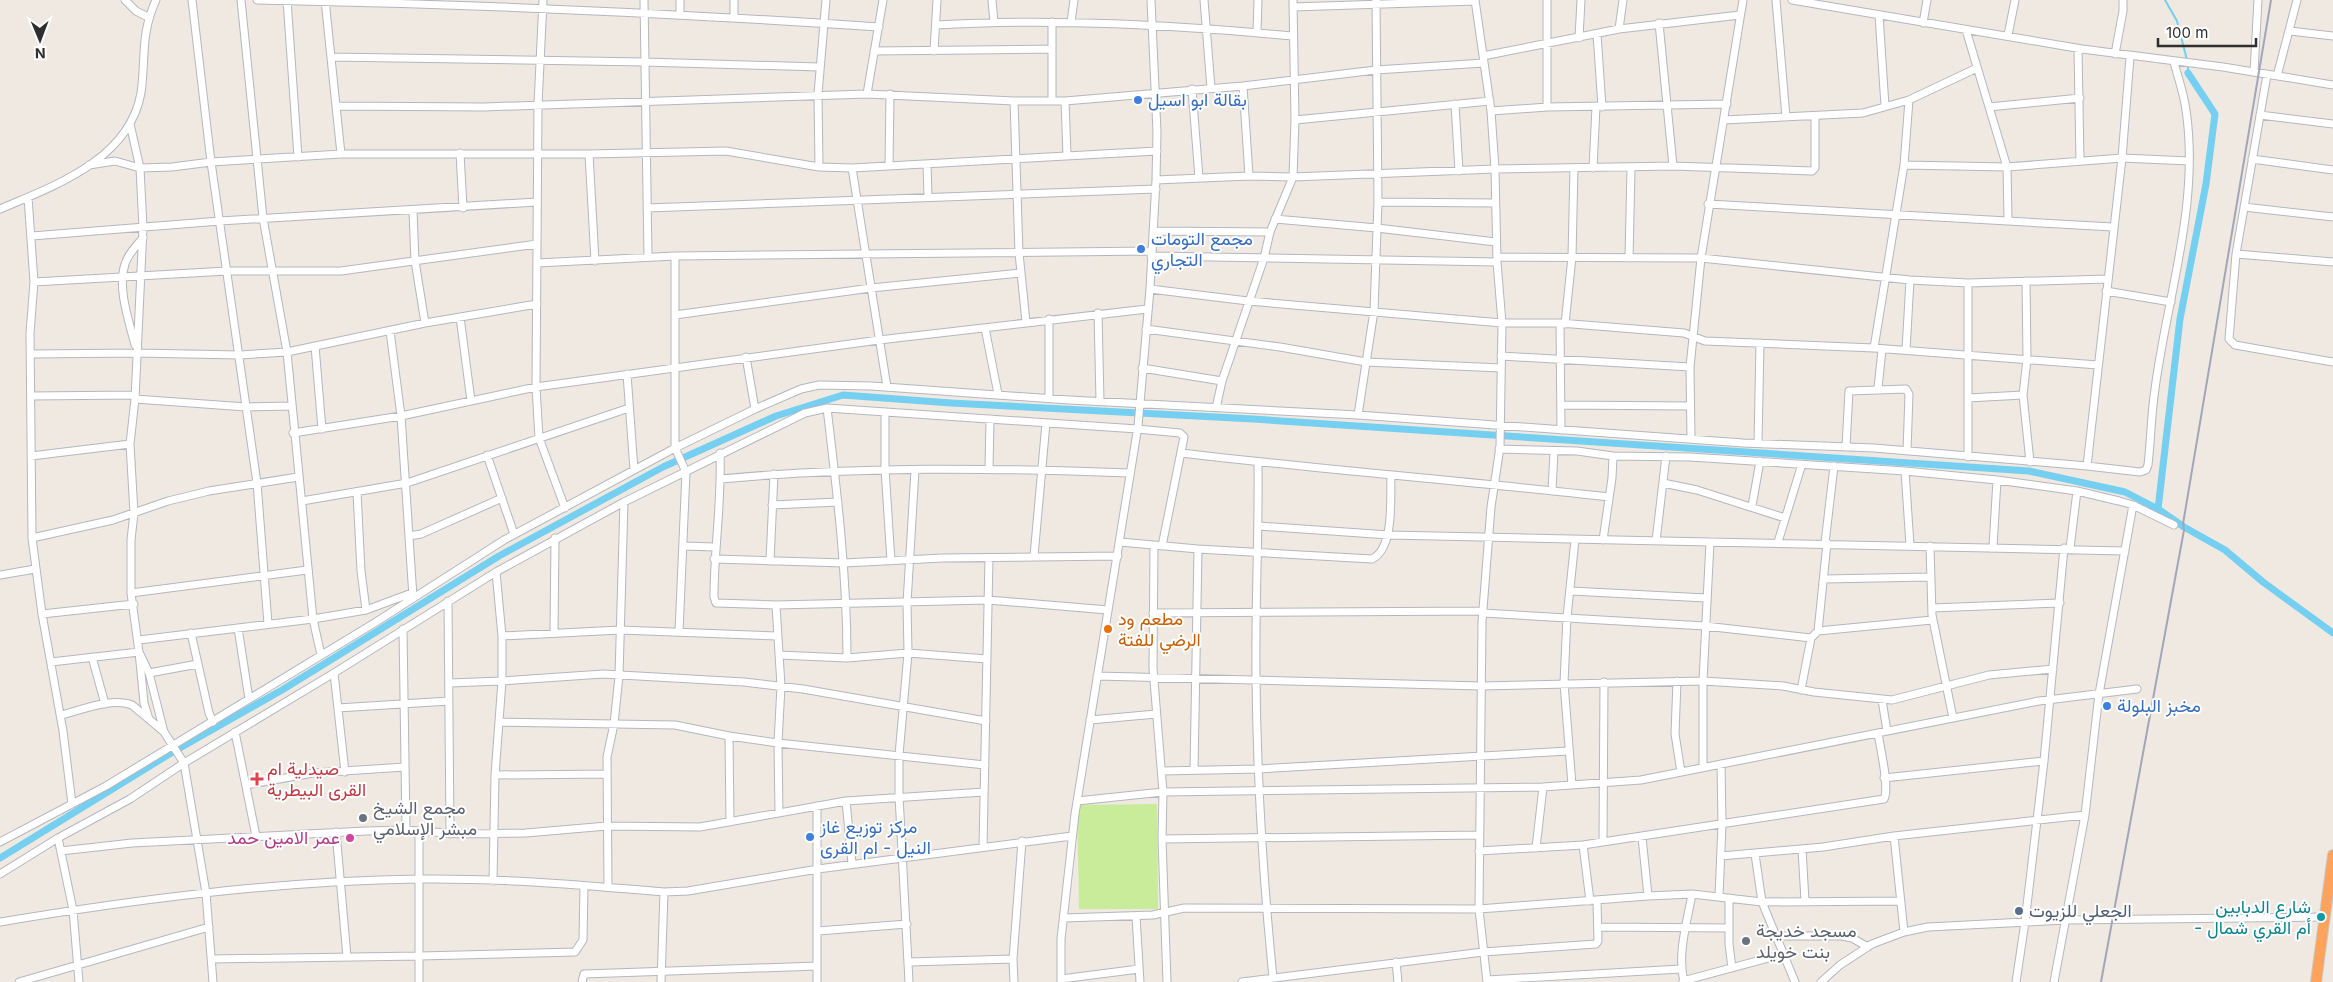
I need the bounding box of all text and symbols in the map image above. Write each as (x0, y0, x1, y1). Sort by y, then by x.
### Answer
north arrow (15, 15, 65, 65)
scale bar (2158, 15, 2256, 47)
text: 100 m (2166, 23, 2208, 42)
text: N (35, 45, 46, 62)
place label: بقالة ابو اسيل (1148, 89, 1247, 111)
marker: بقالة ابو اسيل (1132, 94, 1144, 106)
place label: مجمع التومات التجاري (1151, 228, 1253, 275)
marker: مجمع التومات التجاري (1135, 243, 1147, 255)
place label: مطعم ود الرضي للفتة (1118, 608, 1201, 655)
marker: مطعم ود الرضي للفتة (1102, 623, 1114, 635)
place label: مخبز البلولة (2117, 695, 2201, 717)
marker: مخبز البلولة (2101, 700, 2113, 712)
place label: صيدلية ام القرى البيطرية (267, 758, 366, 801)
marker: صيدلية ام القرى البيطرية (251, 773, 263, 785)
place label: مجمع الشيخ مبشر الإسلامي (373, 797, 477, 844)
marker: مجمع الشيخ مبشر الإسلامي (357, 812, 369, 824)
place label: مركز توزيع غاز النيل - ام القرى (819, 816, 931, 860)
place label: عمر الامين حمد (227, 827, 340, 849)
marker: مركز توزيع غاز النيل - ام القرى (804, 831, 816, 843)
marker: عمر الامين حمد (344, 832, 356, 844)
place label: شارع الدبابين - أم القري شمال (2194, 896, 2311, 943)
place label: الجعلي للزيوت (2029, 900, 2132, 926)
marker: الجعلي للزيوت (2013, 905, 2025, 917)
marker: شارع الدبابين - أم القري شمال (2315, 911, 2327, 923)
place label: مسجد خديجة بنت خويلد (1756, 920, 1857, 963)
marker: مسجد خديجة بنت خويلد (1740, 935, 1752, 947)

